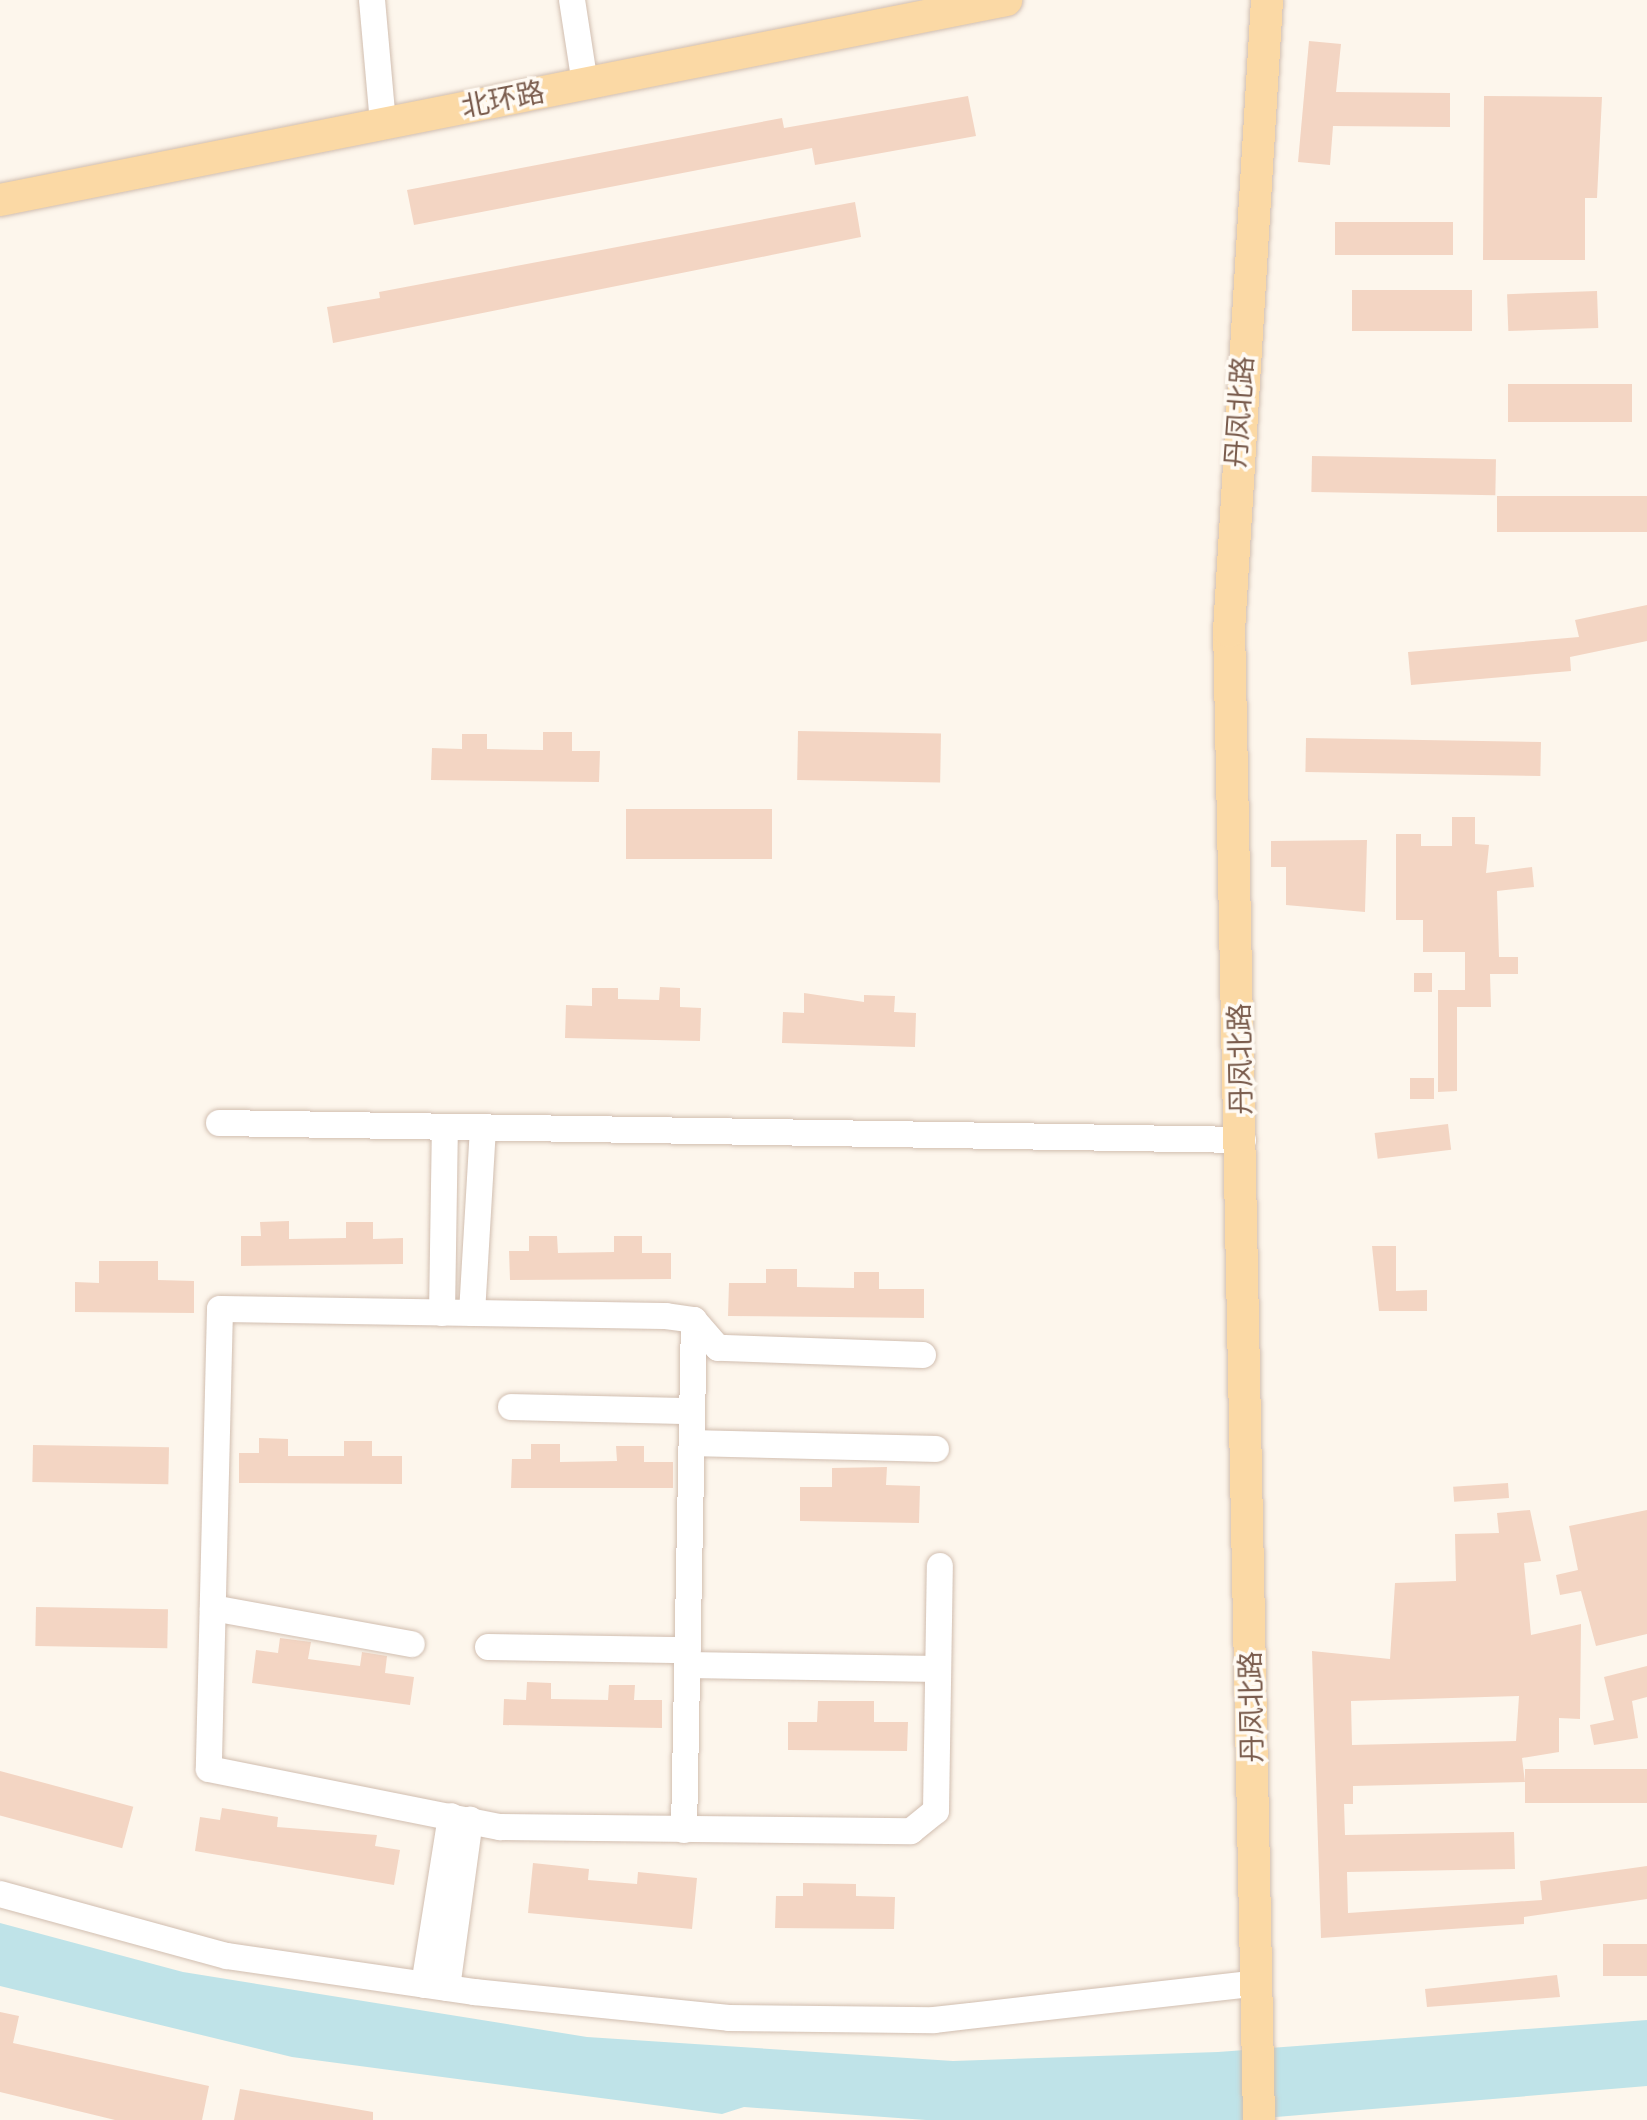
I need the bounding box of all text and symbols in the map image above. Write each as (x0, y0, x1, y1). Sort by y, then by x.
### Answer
street label: 北环路 (459, 75, 547, 125)
street label: 丹凤北路 (1219, 355, 1261, 469)
street label: 丹凤北路 (1223, 1003, 1259, 1115)
street label: 丹凤北路 (1234, 1651, 1270, 1763)

